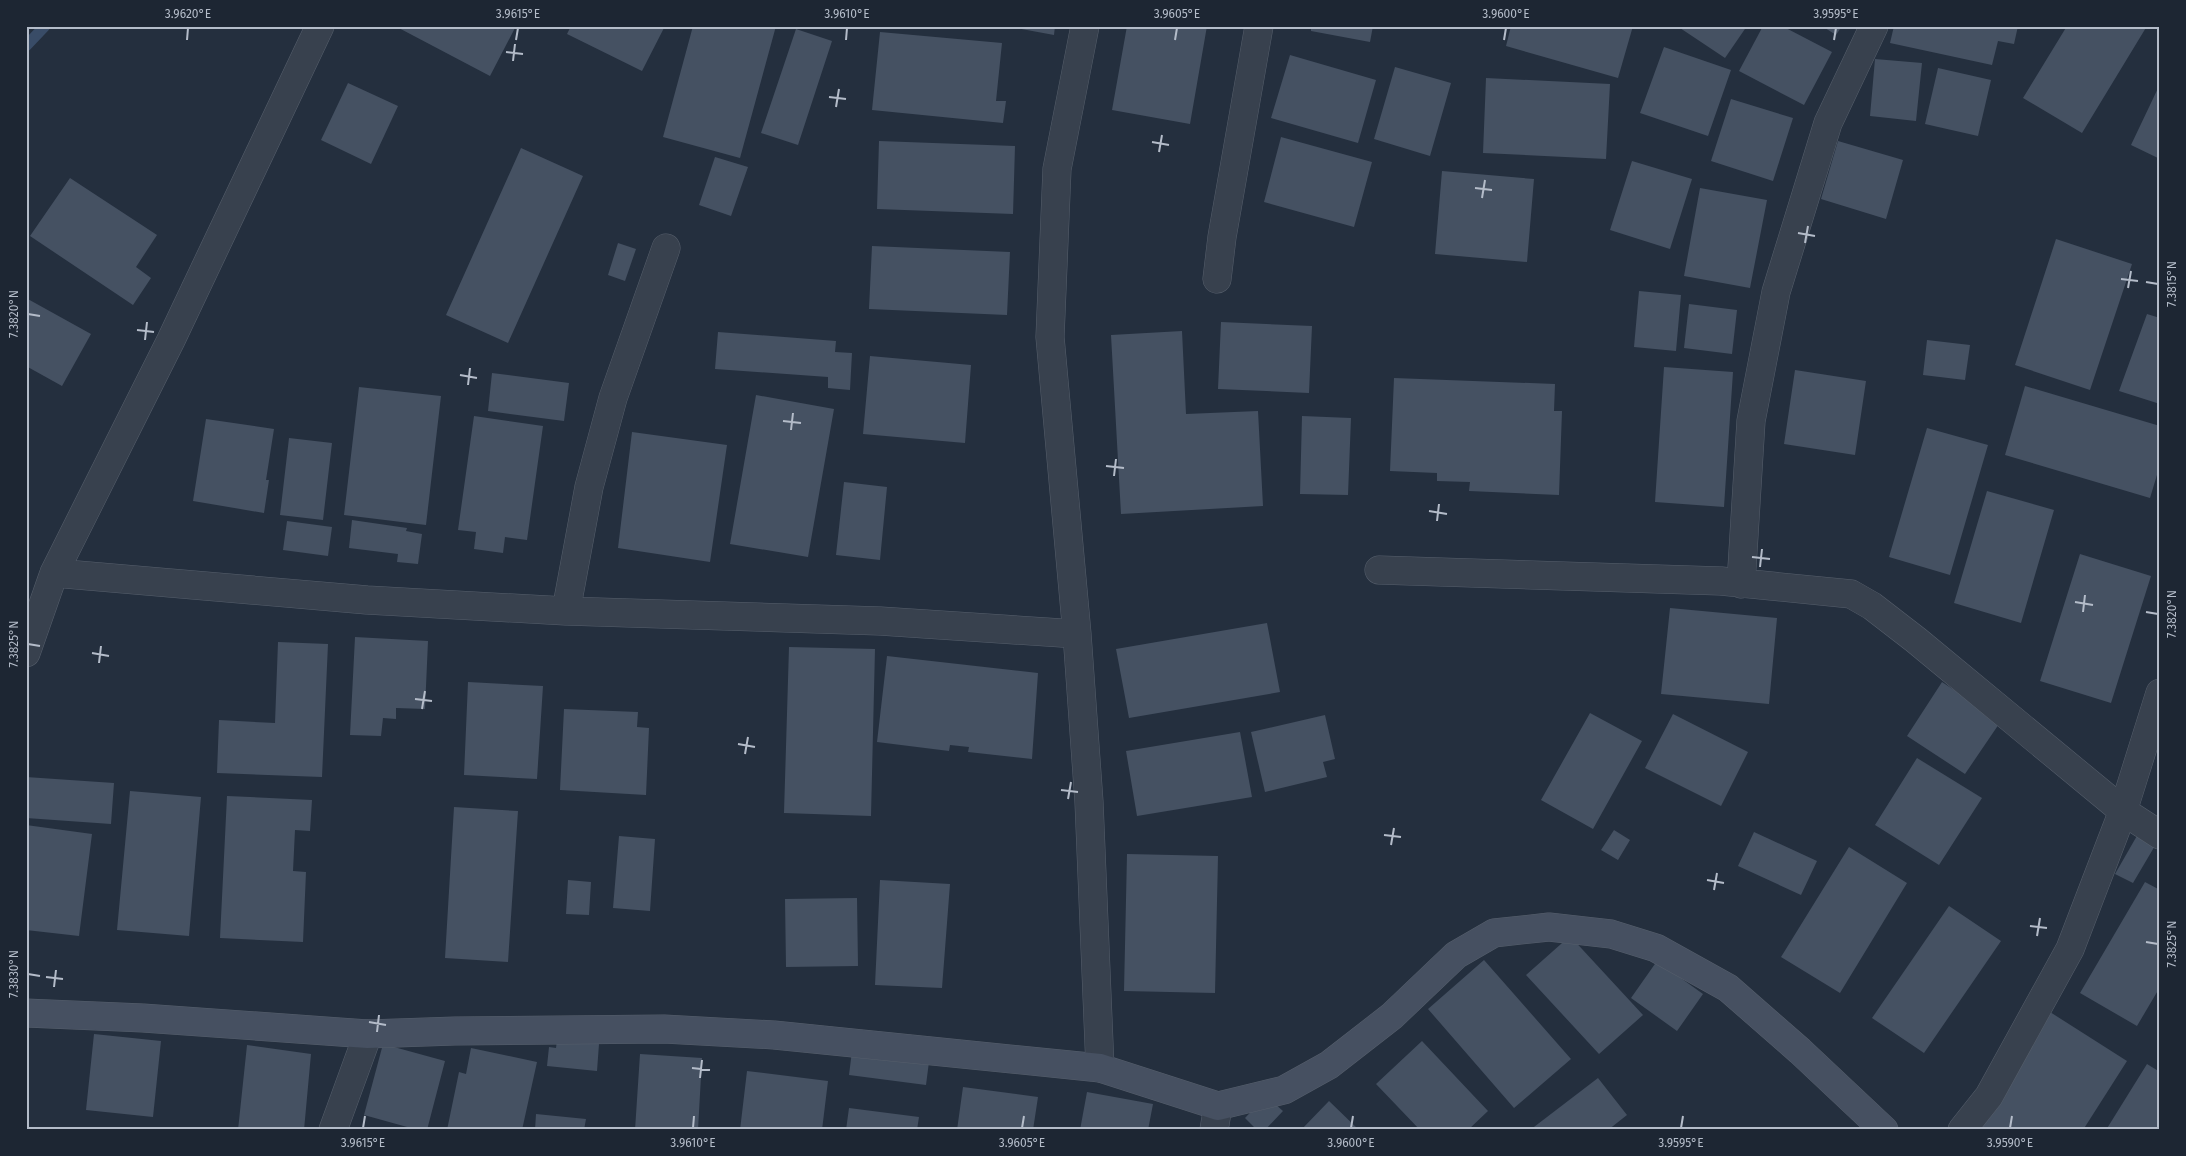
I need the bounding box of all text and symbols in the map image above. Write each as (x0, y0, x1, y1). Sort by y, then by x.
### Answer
text: 3.9620°E (165, 7, 211, 21)
text: 3.9615°E (496, 7, 540, 21)
text: 3.9610°E (824, 7, 870, 21)
text: 3.9605°E (1154, 7, 1200, 21)
text: 3.9600°E (1482, 7, 1530, 21)
text: 3.9595°E (1813, 7, 1859, 21)
text: 7.3815°N (2165, 261, 2179, 307)
text: 7.3820°N (7, 290, 21, 338)
text: 7.3820°N (2165, 590, 2179, 638)
text: 7.3825°N (7, 620, 21, 668)
text: 7.3825°N (2165, 920, 2179, 968)
text: 7.3830°N (7, 950, 21, 998)
text: 3.9615°E (341, 1136, 385, 1150)
text: 3.9610°E (670, 1136, 716, 1150)
text: 3.9605°E (999, 1136, 1045, 1150)
text: 3.9600°E (1327, 1136, 1375, 1150)
text: 3.9595°E (1658, 1136, 1704, 1150)
text: 3.9590°E (1987, 1136, 2033, 1150)

